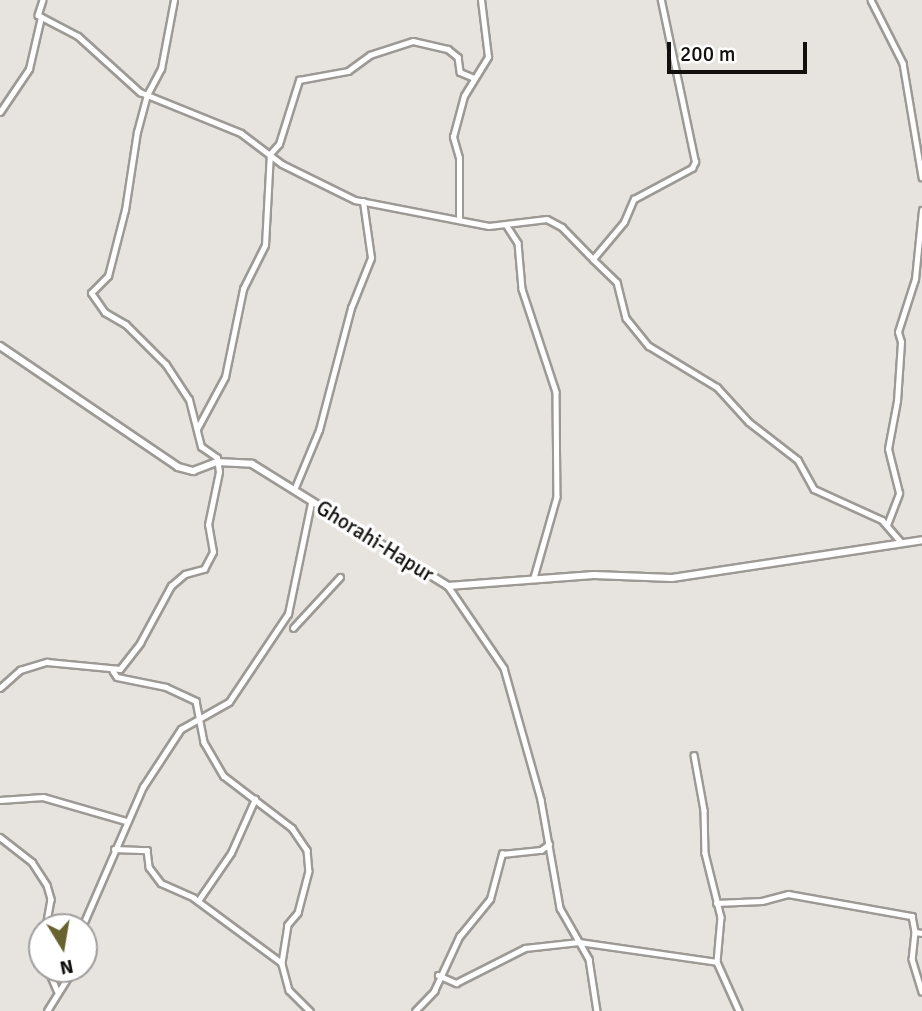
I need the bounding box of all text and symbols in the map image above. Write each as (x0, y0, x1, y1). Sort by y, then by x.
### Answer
scale bar (670, 28, 810, 72)
text: 200 m (680, 41, 735, 67)
street label: Ghorahi-Hapur (312, 495, 438, 587)
north arrow (28, 913, 98, 983)
text: N (58, 954, 75, 980)

